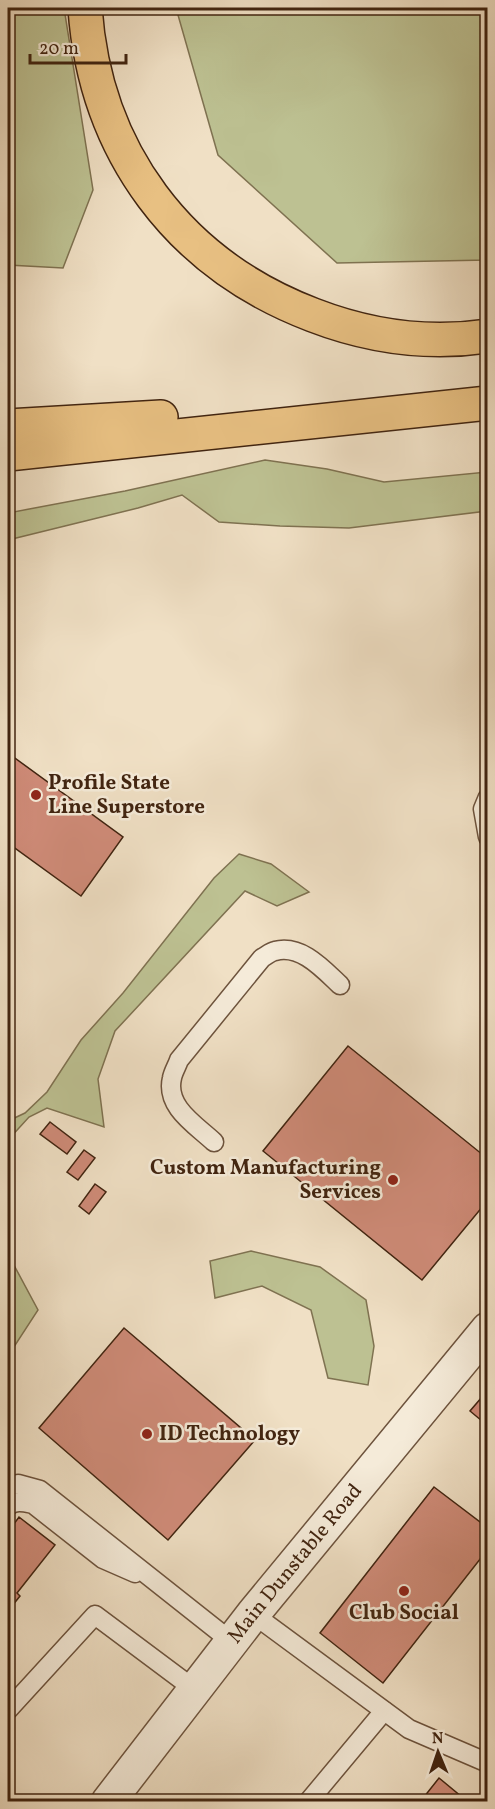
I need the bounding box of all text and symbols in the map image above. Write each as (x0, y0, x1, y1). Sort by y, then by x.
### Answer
scale bar (30, 27, 126, 65)
text: 20 m (39, 37, 79, 62)
place label: Profile State Line Superstore (48, 769, 205, 822)
marker: Profile State Line Superstore (29, 788, 43, 802)
place label: Custom Manufacturing Services (150, 1154, 381, 1207)
marker: Custom Manufacturing Services (386, 1173, 400, 1187)
place label: ID Technology (159, 1420, 300, 1449)
marker: ID Technology (140, 1427, 154, 1441)
street label: Main Dunstable Road (221, 1477, 369, 1650)
marker: Club Social (397, 1584, 411, 1598)
place label: Club Social (349, 1599, 459, 1628)
north arrow (408, 1722, 468, 1782)
text: N (431, 1728, 444, 1750)

